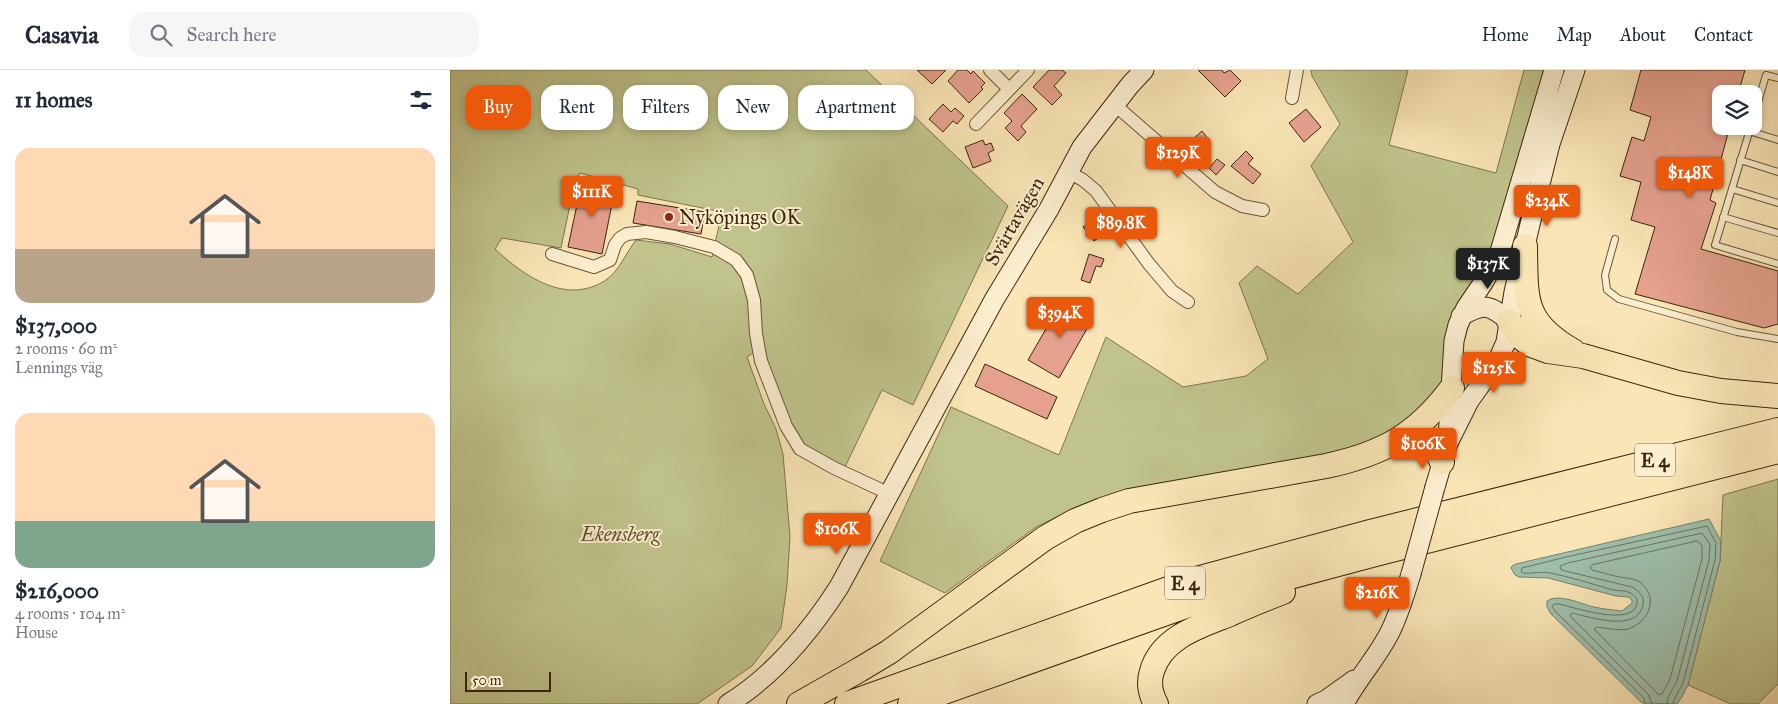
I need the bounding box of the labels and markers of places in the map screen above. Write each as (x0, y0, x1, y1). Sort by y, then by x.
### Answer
pin: $129K (1143, 136, 1213, 179)
pin: $148K (1655, 156, 1725, 199)
pin: $111K (557, 176, 627, 218)
pin: $234K (1512, 184, 1582, 227)
place label: Nyköpings OK (679, 205, 801, 230)
pin: $89.8K (1080, 206, 1162, 249)
marker: Nyköpings OK (663, 211, 675, 223)
pin: $137K (1453, 248, 1523, 290)
pin: $394K (1025, 296, 1095, 339)
pin: $125K (1459, 352, 1529, 394)
pin: $106K (1388, 428, 1458, 470)
pin: $106K (802, 512, 872, 555)
pin: $216K (1342, 576, 1412, 619)

